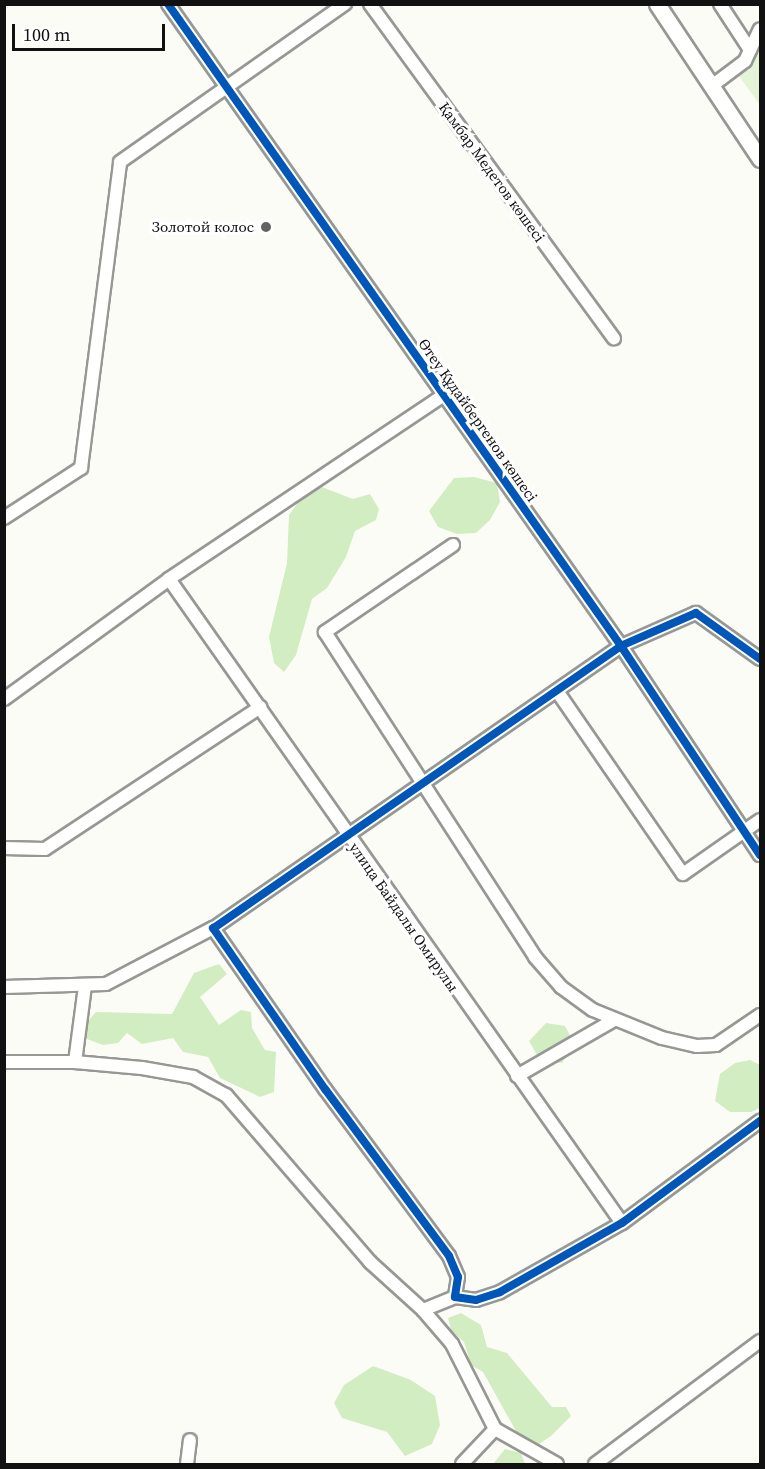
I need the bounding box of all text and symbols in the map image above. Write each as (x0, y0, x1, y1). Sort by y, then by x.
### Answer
scale bar (15, 12, 168, 50)
text: 100 m (23, 22, 70, 47)
street label: Қамбар Медетов көшесі (435, 99, 549, 245)
place label: Золотой колос (152, 218, 254, 236)
marker: Золотой колос (259, 220, 273, 234)
street label: Өтеу Құдайбергенов көшесі (415, 335, 541, 505)
street label: улица Байдалы Омирулы (346, 839, 462, 995)

